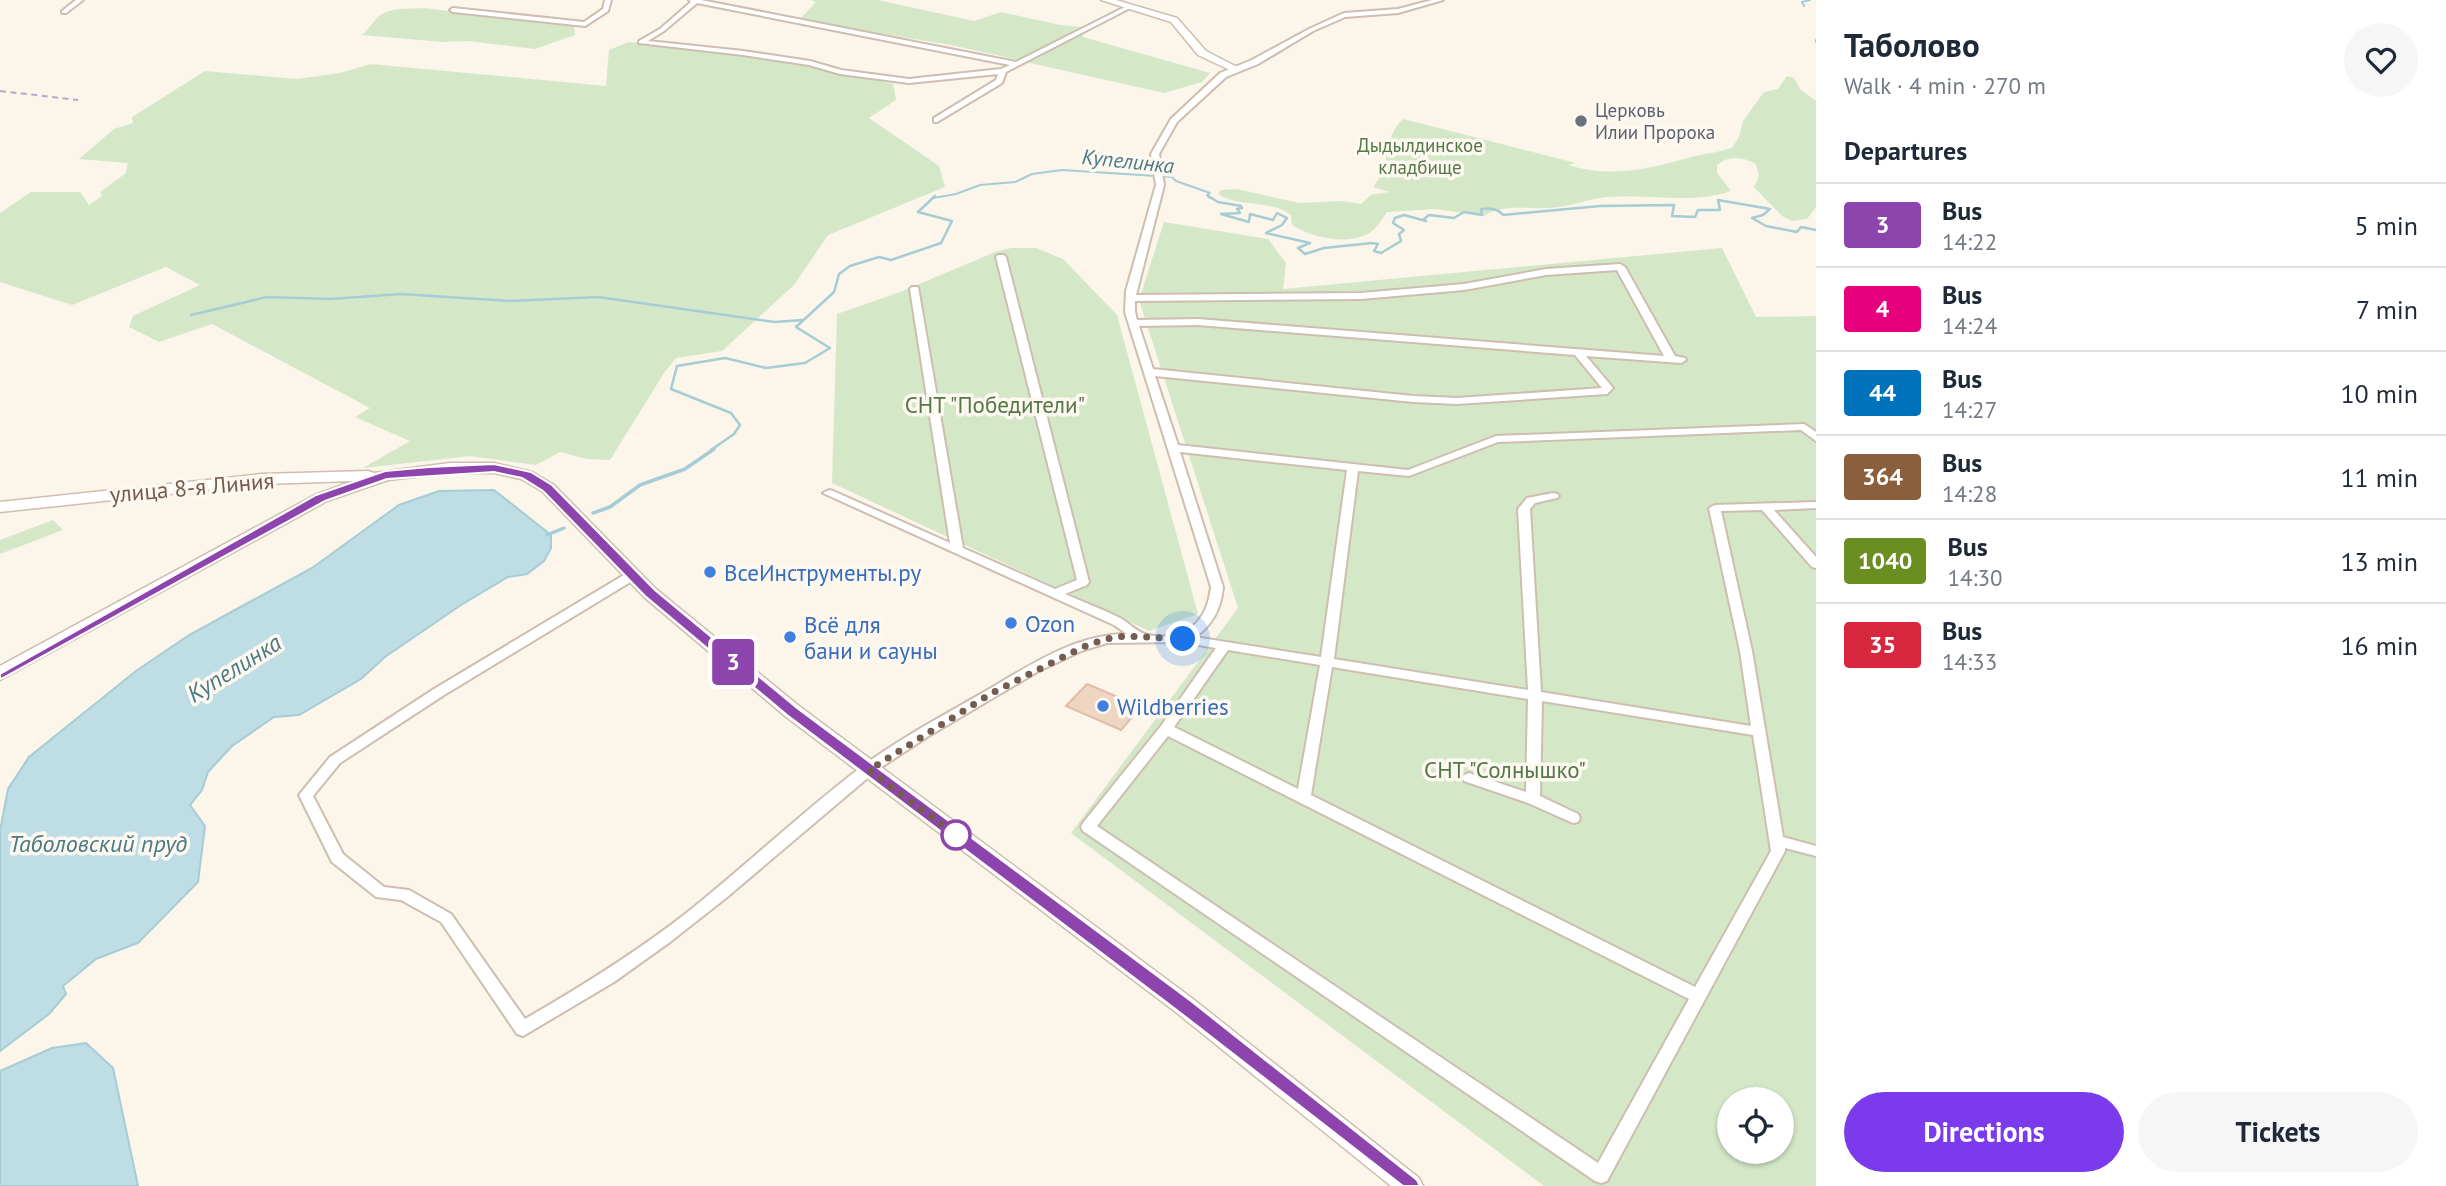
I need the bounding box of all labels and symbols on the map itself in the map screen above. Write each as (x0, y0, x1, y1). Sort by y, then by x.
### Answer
place label: Церковь Илии Пророка (1595, 98, 1715, 144)
marker: Церковь Илии Пророка (1573, 113, 1589, 129)
park label: Дыдылдинское кладбище (1357, 133, 1483, 179)
water label: Купелинка (1081, 143, 1176, 179)
park label: СНТ "Победители" (905, 390, 1085, 419)
street label: улица 8-я Линия (108, 465, 276, 509)
place label: ВсеИнструменты.ру (724, 558, 921, 587)
marker: ВсеИнструменты.ру (702, 564, 718, 580)
place label: Ozon (1025, 609, 1075, 638)
place label: Всё для бани и сауны (804, 610, 938, 665)
marker: Ozon (1003, 615, 1019, 631)
your location (1165, 621, 1200, 656)
water label: Купелинка (181, 627, 287, 709)
marker: Всё для бани и сауны (782, 629, 798, 645)
line badge: 3 (710, 639, 756, 685)
place label: Wildberries (1117, 692, 1229, 721)
marker: Wildberries (1095, 698, 1111, 714)
park label: СНТ "Солнышко" (1424, 755, 1586, 784)
unlabelled marker (941, 820, 971, 850)
water label: Таболовский пруд (9, 828, 187, 859)

